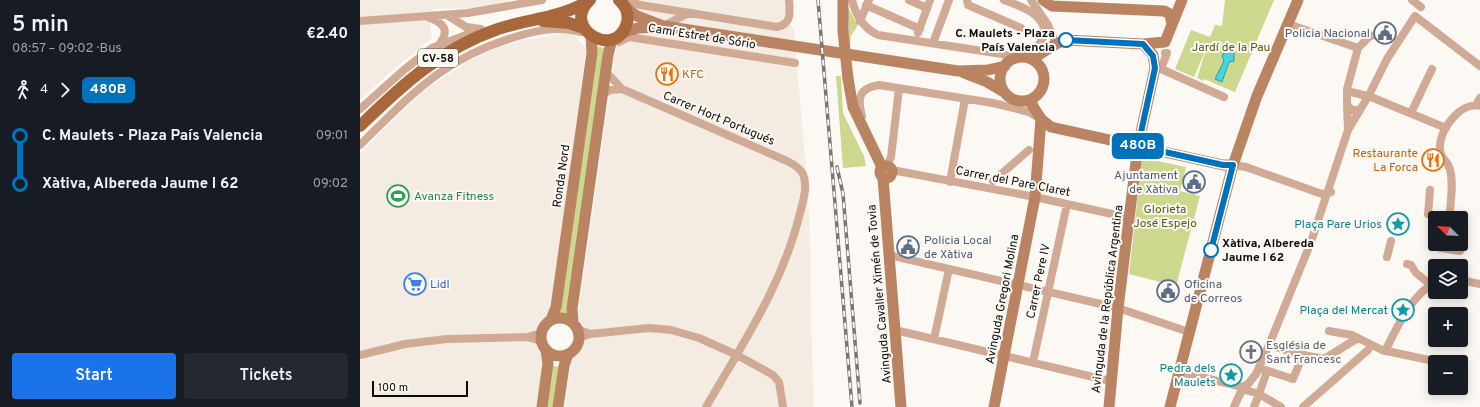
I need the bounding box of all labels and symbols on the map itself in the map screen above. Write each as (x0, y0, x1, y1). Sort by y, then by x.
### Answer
public building icon: Policia Nacional (1372, 20, 1398, 46)
street label: Camí Estret de Sório (647, 21, 757, 53)
place label: C. Maulets - Plaza País Valencia (955, 26, 1055, 56)
place label: Policia Nacional (1285, 26, 1370, 42)
marker: C. Maulets - Plaza País Valencia (1058, 32, 1074, 48)
park label: Jardí de la Pau (1192, 40, 1270, 56)
road number: CV-58 (418, 49, 458, 67)
restaurant icon: KFC (654, 61, 680, 87)
place label: KFC (682, 67, 704, 83)
street label: Carrer Hort Portugués (660, 88, 777, 150)
line badge: 480B (1110, 133, 1166, 159)
street label: Ronda Nord (550, 144, 574, 209)
place label: Restaurante La Forca (1353, 146, 1418, 176)
restaurant icon: Restaurante La Forca (1420, 147, 1446, 173)
street label: Carrer del Pare Claret (954, 163, 1072, 201)
place label: Ajuntament de Xàtiva (1114, 168, 1178, 198)
public building icon: Ajuntament de Xàtiva (1181, 169, 1207, 195)
sports icon: Avanza Fitness (385, 183, 411, 209)
place label: Avanza Fitness (414, 189, 494, 205)
park label: Glorieta José Espejo (1133, 202, 1197, 232)
street label: Avinguda Cavaller Ximén de Tovia (864, 204, 896, 384)
street label: Avinguda de la República Argentina (1089, 204, 1127, 394)
place icon: Plaça Pare Urios (1385, 211, 1411, 237)
north arrow (1428, 211, 1468, 251)
place label: Plaça Pare Urios (1294, 217, 1382, 233)
place label: Policia Local de Xàtiva (924, 233, 992, 263)
street label: Avinguda Gregori Molina (983, 233, 1023, 365)
public building icon: Policia Local de Xàtiva (895, 234, 921, 260)
place label: Xàtiva, Albereda Jaume I 62 (1222, 236, 1314, 266)
street label: Carrer Pere IV (1023, 242, 1055, 320)
marker: Xàtiva, Albereda Jaume I 62 (1203, 242, 1219, 258)
supermarket icon: Lidl (402, 271, 428, 297)
place label: Lidl (430, 277, 450, 293)
place label: Oficina de Correos (1184, 277, 1242, 307)
public building icon: Oficina de Correos (1155, 278, 1181, 304)
place icon: Plaça del Mercat (1390, 297, 1416, 323)
place label: Plaça del Mercat (1299, 303, 1388, 319)
place label: Església de Sant Francesc (1266, 338, 1341, 368)
church icon: Església de Sant Francesc (1238, 339, 1264, 365)
place label: Pedra dels Maulets (1159, 361, 1216, 391)
place icon: Pedra dels Maulets (1218, 362, 1244, 388)
scale bar (372, 379, 468, 398)

